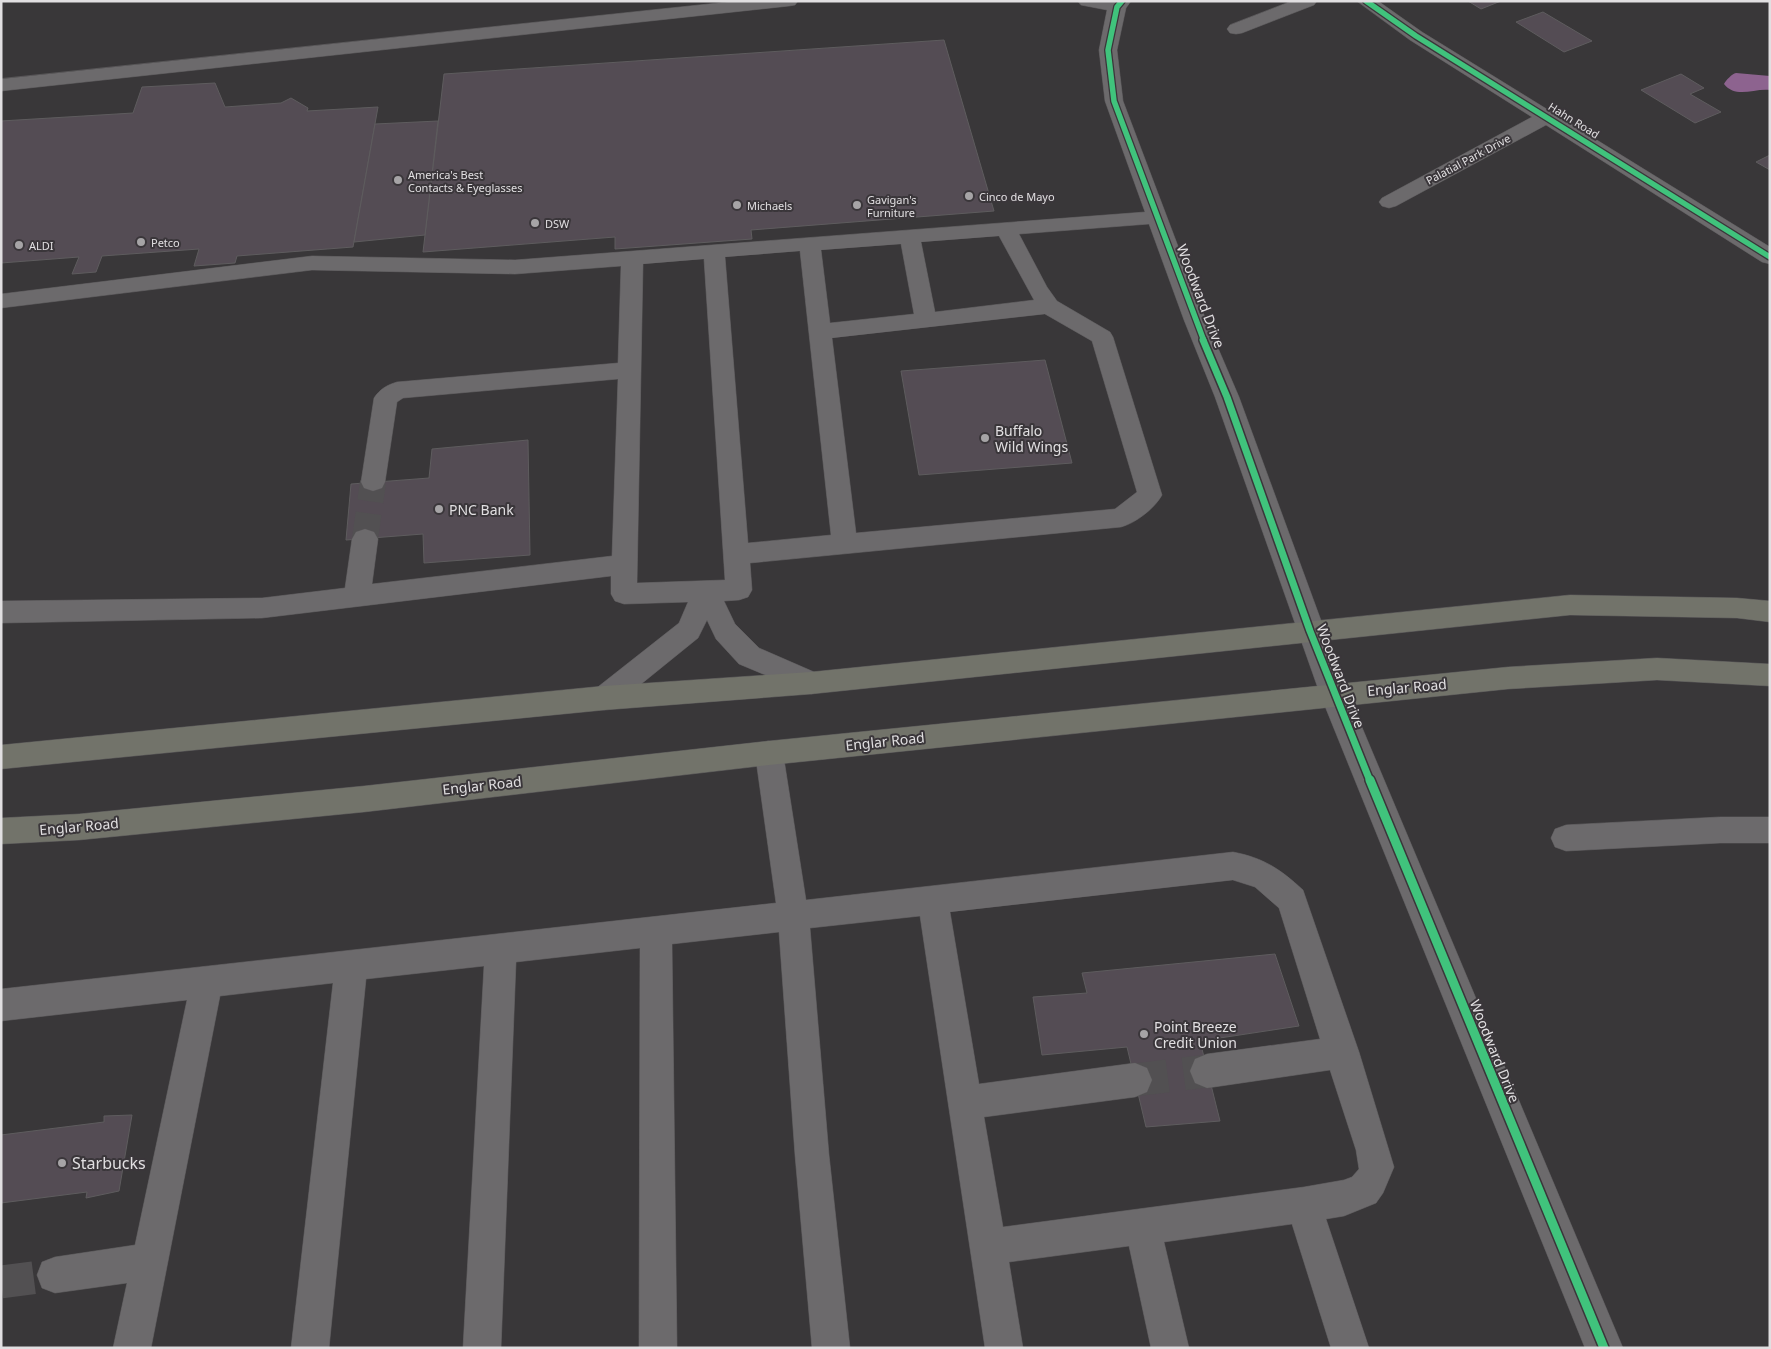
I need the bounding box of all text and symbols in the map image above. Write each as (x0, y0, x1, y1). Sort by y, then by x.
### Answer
street label: Hahn Road (1546, 98, 1602, 142)
street label: Palatial Park Drive (1423, 130, 1513, 188)
place label: America's Best Contacts & Eyeglasses (408, 167, 523, 195)
marker: America's Best Contacts & Eyeglasses (392, 174, 404, 186)
place label: Cinco de Mayo (979, 189, 1055, 204)
marker: Cinco de Mayo (963, 190, 975, 202)
place label: Gavigan's Furniture (867, 192, 917, 220)
place label: Michaels (747, 198, 792, 213)
marker: Michaels (731, 199, 743, 211)
marker: Gavigan's Furniture (851, 199, 863, 211)
place label: DSW (545, 216, 570, 231)
marker: DSW (529, 217, 541, 229)
place label: Petco (151, 235, 180, 250)
marker: Petco (135, 236, 147, 248)
place label: ALDI (29, 238, 54, 253)
marker: ALDI (13, 239, 25, 251)
street label: Woodward Drive (1173, 241, 1230, 351)
place label: Buffalo Wild Wings (995, 421, 1068, 456)
marker: Buffalo Wild Wings (979, 432, 991, 444)
place label: PNC Bank (449, 500, 514, 519)
marker: PNC Bank (433, 503, 445, 515)
street label: Woodward Drive (1313, 621, 1370, 731)
street label: Englar Road (1367, 674, 1447, 700)
street label: Englar Road (844, 727, 926, 755)
street label: Englar Road (441, 771, 523, 799)
street label: Englar Road (39, 813, 119, 839)
street label: Woodward Drive (1466, 997, 1524, 1105)
place label: Point Breeze Credit Union (1154, 1017, 1237, 1052)
marker: Point Breeze Credit Union (1138, 1028, 1150, 1040)
place label: Starbucks (72, 1152, 146, 1174)
marker: Starbucks (56, 1157, 68, 1169)

